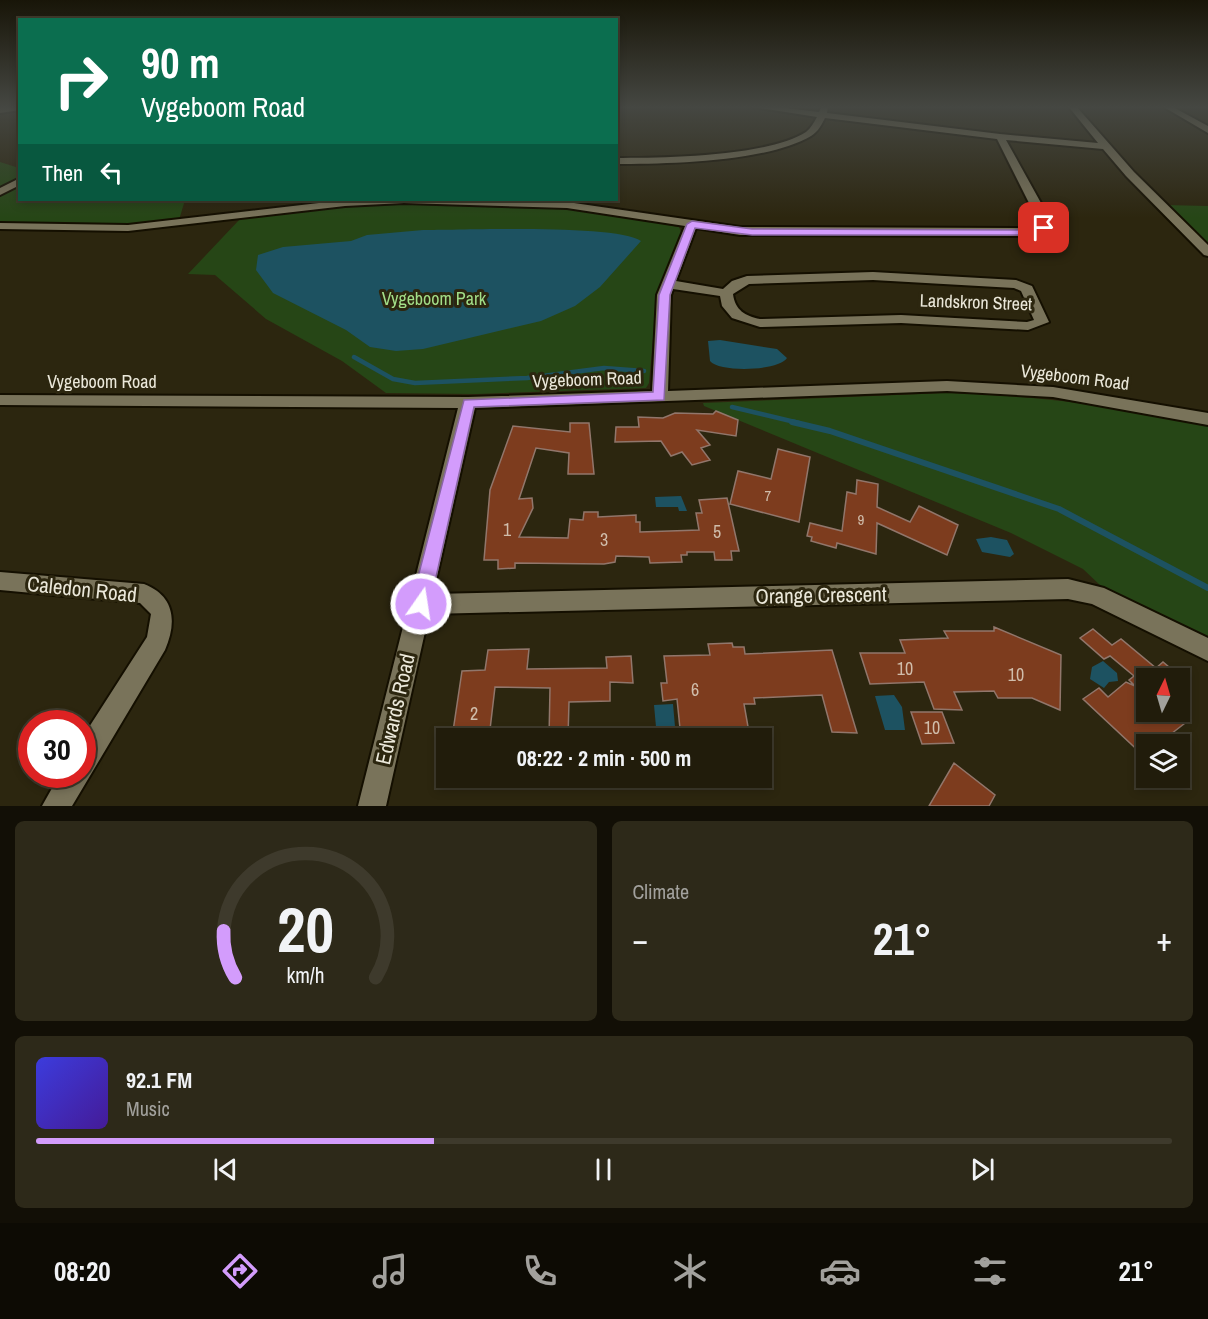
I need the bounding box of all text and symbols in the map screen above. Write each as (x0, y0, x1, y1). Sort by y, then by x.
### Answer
text: 90 m (141, 35, 220, 91)
icon: right (42, 42, 120, 120)
text: Vygeboom Road (141, 89, 305, 125)
icon: left (95, 156, 128, 189)
text: Then (42, 158, 83, 188)
pin (1018, 202, 1069, 253)
icon: arrive (1027, 211, 1060, 244)
park label: Vygeboom Park (382, 286, 487, 311)
street label: Landskron Street (919, 288, 1033, 316)
street label: Vygeboom Road (1019, 358, 1131, 396)
street label: Vygeboom Road (532, 365, 642, 393)
street label: Vygeboom Road (47, 369, 157, 394)
house number: 7 (765, 485, 772, 506)
house number: 9 (858, 509, 865, 530)
house number: 1 (503, 517, 512, 542)
house number: 5 (713, 519, 721, 544)
house number: 3 (600, 527, 608, 552)
street label: Caledon Road (26, 569, 138, 609)
position arrow (389, 572, 453, 636)
street label: Orange Crescent (755, 579, 887, 611)
street label: Edwards Road (368, 651, 422, 767)
house number: 10 (897, 656, 913, 681)
house number: 10 (1008, 662, 1024, 687)
north arrow (1136, 668, 1190, 722)
map controls (1136, 668, 1190, 788)
house number: 6 (691, 677, 699, 702)
house number: 2 (470, 701, 478, 726)
speed limit sign: 30 (18, 710, 96, 788)
house number: 10 (924, 715, 940, 740)
button: layers (1136, 734, 1190, 788)
text: 08:22 · 2 min · 500 m (517, 743, 691, 773)
text: Climate (633, 878, 689, 905)
text: 20 (277, 887, 334, 971)
text: 21° (873, 908, 932, 969)
text: − (633, 917, 648, 961)
text: + (1156, 917, 1172, 961)
text: km/h (287, 961, 325, 990)
text: 92.1 FM (126, 1065, 192, 1095)
text: Music (126, 1095, 170, 1122)
icon: previous (209, 1153, 242, 1186)
icon: pause (587, 1153, 620, 1186)
icon: next (966, 1153, 999, 1186)
icon: directions (219, 1250, 261, 1292)
icon: music (369, 1250, 411, 1292)
icon: phone (519, 1250, 561, 1292)
icon: climate (669, 1250, 711, 1292)
icon: car (819, 1250, 861, 1292)
icon: filters (969, 1250, 1011, 1292)
text: 08:20 (54, 1253, 111, 1289)
text: 21° (1119, 1253, 1154, 1289)

